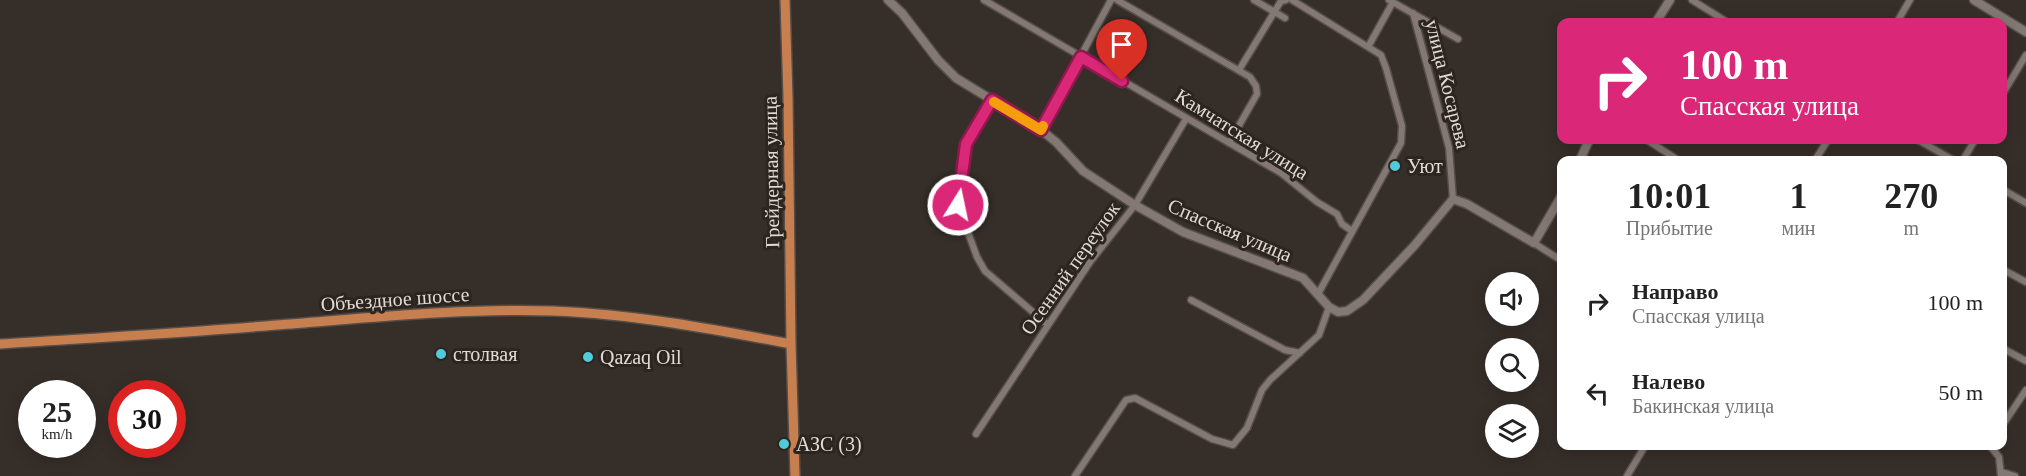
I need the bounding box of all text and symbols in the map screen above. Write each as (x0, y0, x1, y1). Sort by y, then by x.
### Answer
street label: улица Косарева (1420, 17, 1475, 151)
pin (1096, 19, 1147, 81)
icon: arrive (1105, 28, 1138, 61)
icon: right (1581, 42, 1659, 120)
text: 100 m (1680, 42, 1789, 88)
street label: Камчатская улица (1171, 84, 1313, 185)
text: Спасская улица (1680, 91, 1859, 121)
street label: Грейдерная улица (759, 96, 784, 248)
place label: Уют (1407, 155, 1443, 177)
marker: Уют (1388, 159, 1402, 173)
position arrow (926, 173, 990, 237)
text: 10:01 (1627, 176, 1711, 216)
text: 1 (1790, 176, 1808, 216)
text: 270 (1884, 176, 1938, 216)
street label: Спасская улица (1164, 194, 1295, 267)
street label: Осенний переулок (1016, 197, 1125, 339)
text: Прибытие (1626, 217, 1713, 239)
text: мин (1782, 217, 1816, 239)
text: m (1903, 217, 1919, 239)
map controls (1485, 272, 1539, 458)
button: sound (1485, 272, 1539, 326)
text: Направо (1632, 279, 1718, 304)
street label: Объездное шоссе (320, 283, 470, 316)
icon: right (1581, 287, 1614, 320)
text: 100 m (1927, 290, 1983, 315)
text: Спасская улица (1632, 305, 1765, 327)
button: search (1485, 338, 1539, 392)
place label: столвая (453, 343, 517, 365)
place label: Qazaq Oil (600, 346, 682, 369)
marker: столвая (434, 347, 448, 361)
marker: Qazaq Oil (581, 350, 595, 364)
text: Налево (1632, 369, 1705, 394)
icon: left (1581, 377, 1614, 410)
speed limit sign: 30 (108, 380, 186, 458)
text: 50 m (1938, 380, 1983, 405)
text: 25 (42, 395, 72, 428)
text: Бакинская улица (1632, 395, 1774, 417)
button: layers (1485, 404, 1539, 458)
text: km/h (42, 426, 72, 442)
place label: АЗС (3) (796, 433, 862, 456)
marker: АЗС (3) (777, 437, 791, 451)

